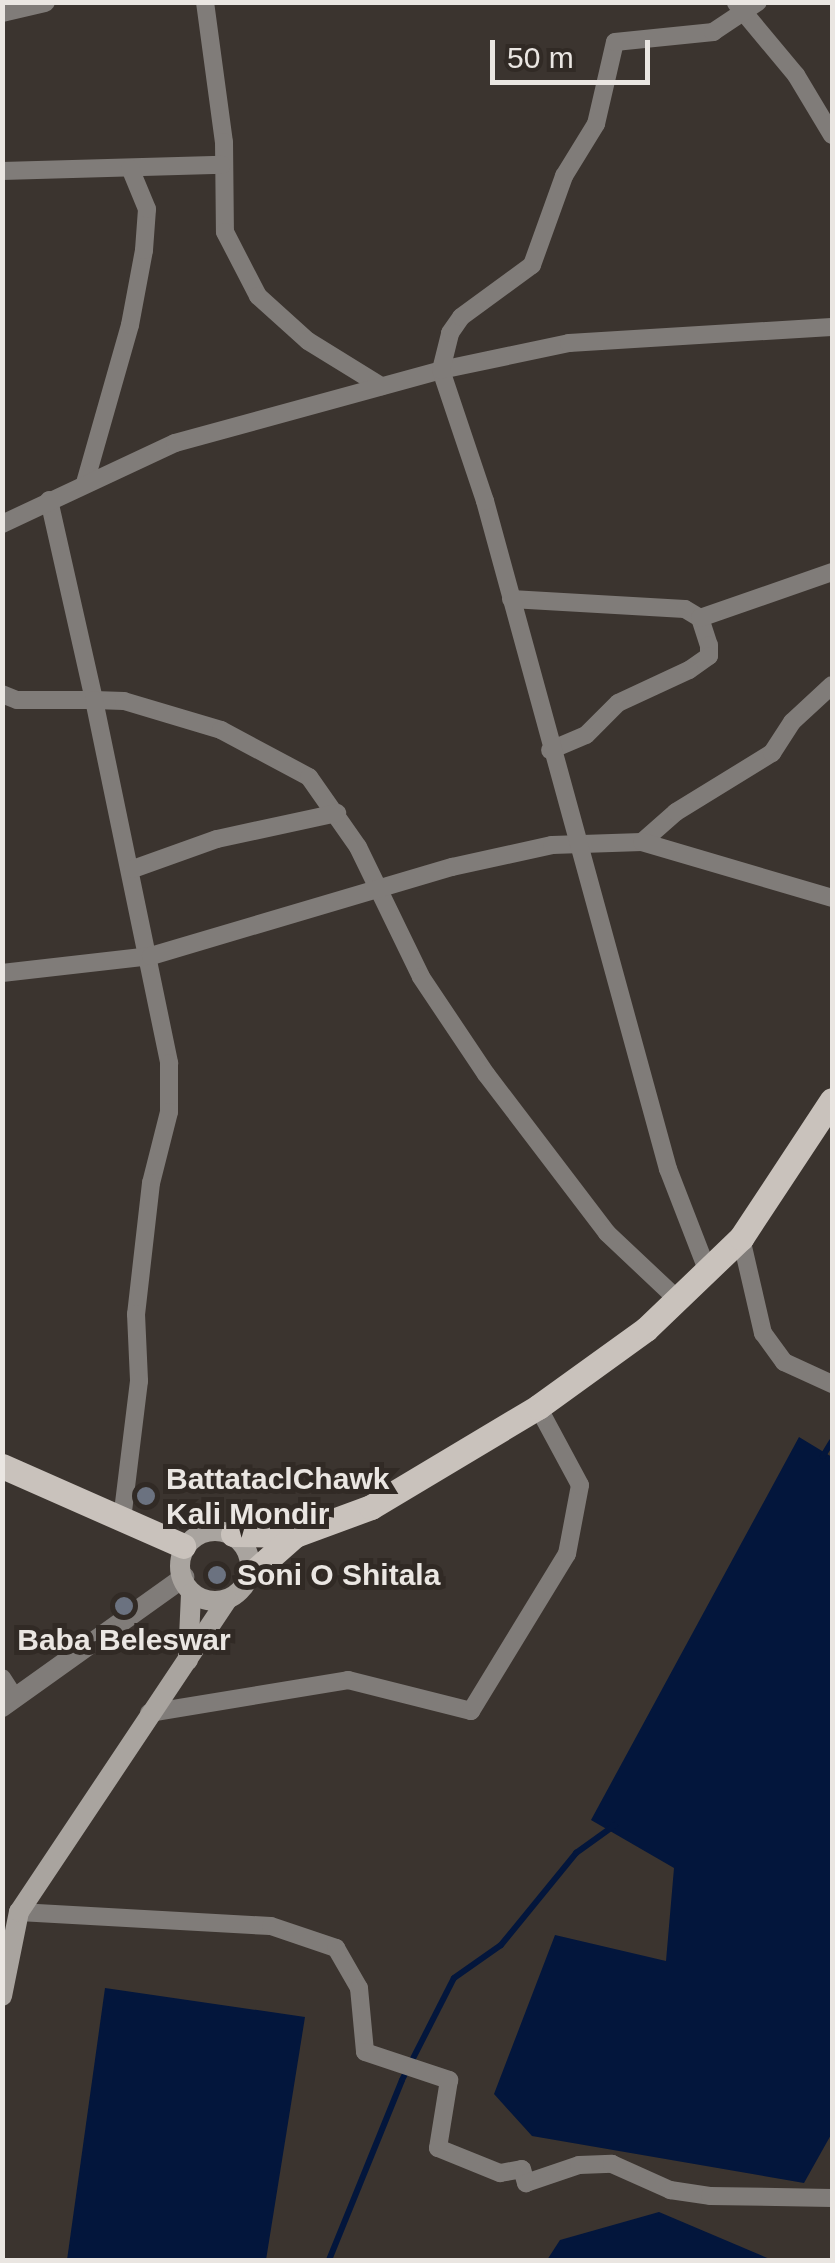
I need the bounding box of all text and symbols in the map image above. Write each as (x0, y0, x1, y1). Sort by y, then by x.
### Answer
scale bar (495, 20, 655, 82)
text: 50 m (507, 41, 574, 74)
place label: BattataclChawk Kali Mondir (166, 1461, 389, 1532)
marker: BattataclChawk Kali Mondir (135, 1485, 157, 1507)
place label: Soni O Shitala (237, 1557, 440, 1593)
marker: Soni O Shitala (206, 1564, 228, 1586)
marker: Baba Beleswar (113, 1595, 135, 1617)
place label: Baba Beleswar (17, 1622, 231, 1658)

